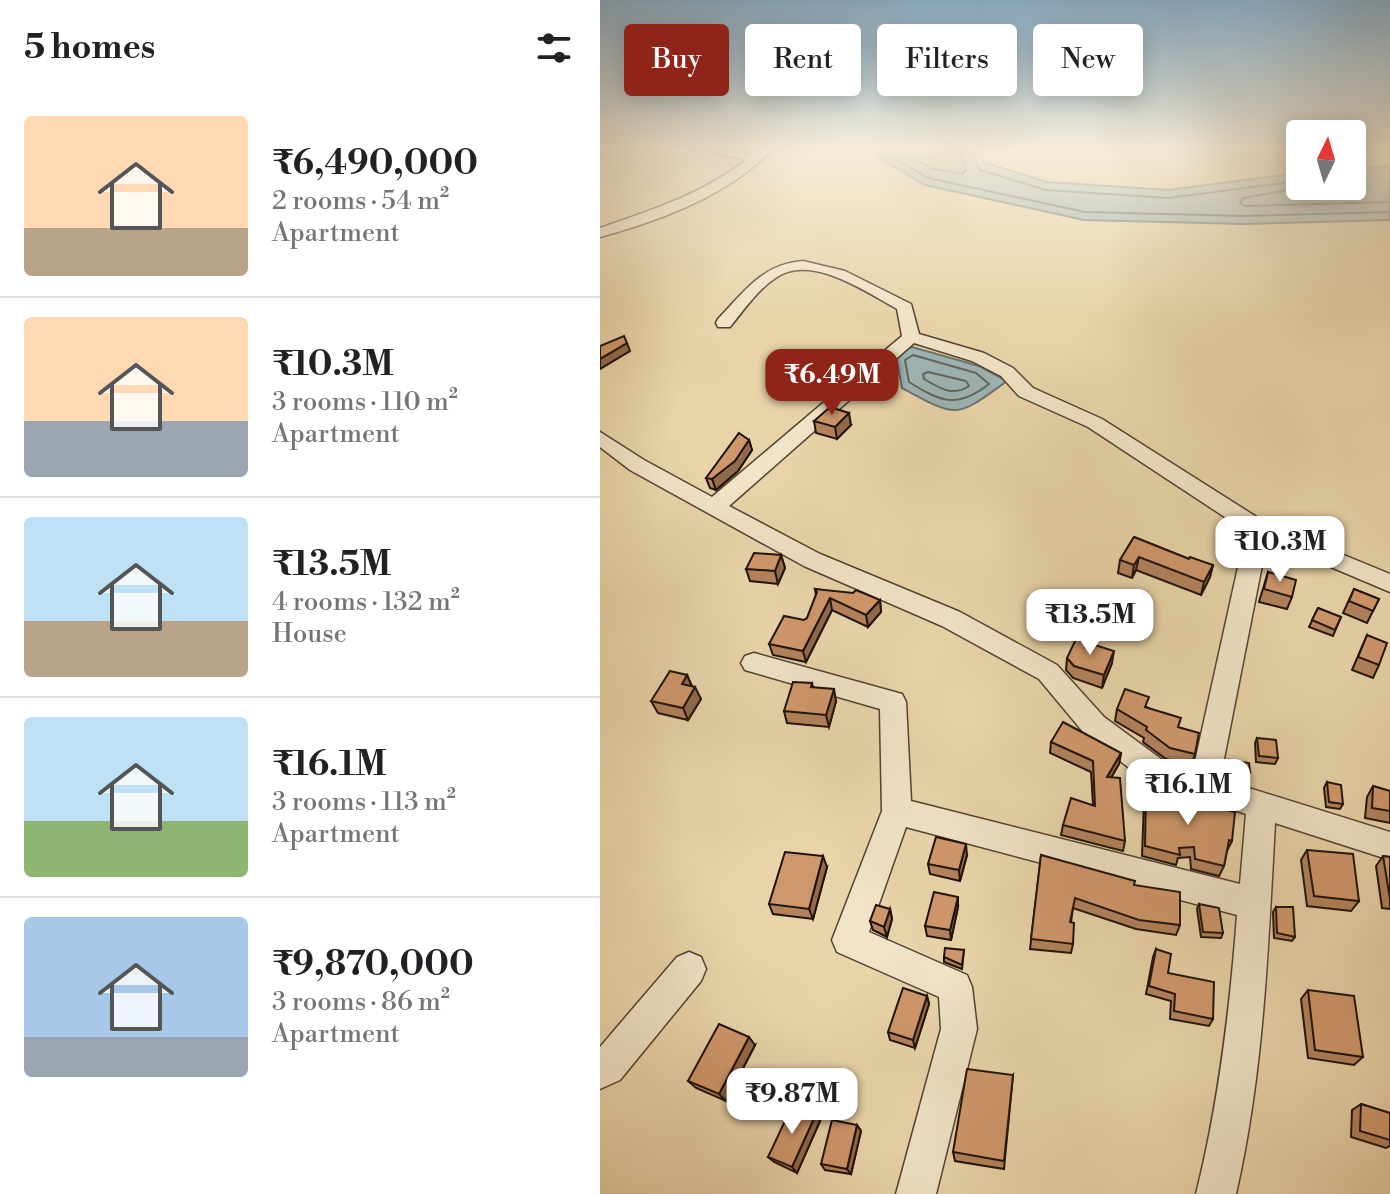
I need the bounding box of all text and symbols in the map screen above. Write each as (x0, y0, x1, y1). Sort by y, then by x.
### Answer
chip: Buy (624, 24, 729, 96)
chip: Rent (745, 24, 861, 96)
chip: Filters (877, 24, 1017, 96)
chip: New (1033, 24, 1143, 96)
icon: filters (532, 26, 576, 70)
text: 5 homes (24, 27, 155, 69)
north arrow (1286, 120, 1366, 200)
map controls (1286, 120, 1366, 200)
text: ₹6,490,000 (272, 143, 478, 185)
icon: home (88, 148, 184, 244)
text: 2 rooms · 54 m² (272, 185, 449, 217)
text: Apartment (272, 217, 400, 249)
text: ₹10.3M (272, 344, 394, 386)
icon: home (88, 349, 184, 445)
pin: ₹6.49M (767, 349, 897, 417)
text: ₹6.49M (783, 359, 881, 391)
text: 3 rooms · 110 m² (272, 386, 458, 418)
text: Apartment (272, 418, 400, 450)
pin: ₹10.3M (1215, 516, 1345, 584)
text: ₹10.3M (1233, 526, 1327, 558)
text: ₹13.5M (272, 544, 391, 586)
icon: home (88, 549, 184, 645)
text: 4 rooms · 132 m² (272, 586, 460, 618)
pin: ₹13.5M (1025, 589, 1155, 657)
text: ₹13.5M (1044, 599, 1136, 631)
text: House (272, 618, 347, 650)
text: ₹16.1M (272, 744, 386, 786)
icon: home (88, 749, 184, 845)
pin: ₹16.1M (1123, 759, 1253, 827)
text: ₹16.1M (1144, 769, 1232, 801)
text: 3 rooms · 113 m² (272, 786, 456, 818)
text: Apartment (272, 818, 400, 850)
text: ₹9,870,000 (272, 944, 474, 986)
icon: home (88, 949, 184, 1045)
text: 3 rooms · 86 m² (272, 986, 450, 1018)
text: Apartment (272, 1018, 400, 1050)
pin: ₹9.87M (727, 1068, 857, 1136)
text: ₹9.87M (745, 1078, 839, 1110)

